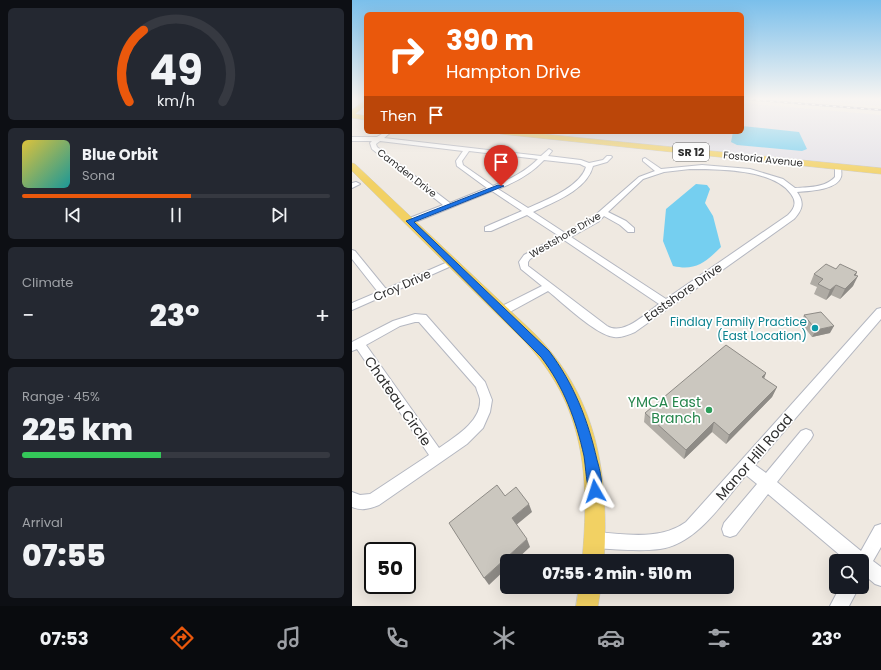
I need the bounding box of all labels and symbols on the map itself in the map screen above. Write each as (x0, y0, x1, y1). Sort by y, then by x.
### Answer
road number: SR 12 (673, 143, 709, 161)
street label: Camden Drive (374, 145, 440, 201)
pin (484, 145, 518, 186)
street label: Fostoria Avenue (722, 147, 804, 171)
street label: Westshore Drive (526, 208, 604, 262)
street label: Eastshore Drive (641, 259, 725, 325)
street label: Croy Drive (370, 265, 434, 305)
place label: Findlay Family Practice (East Location) (670, 313, 807, 344)
marker: Findlay Family Practice (East Location) (810, 323, 820, 333)
street label: Chateau Circle (360, 352, 437, 450)
place label: YMCA East Branch (628, 392, 701, 428)
marker: YMCA East Branch (704, 405, 714, 415)
street label: Manor Hill Road (711, 409, 797, 505)
position arrow (574, 470, 616, 512)
speed limit sign: 50 (364, 542, 416, 594)

